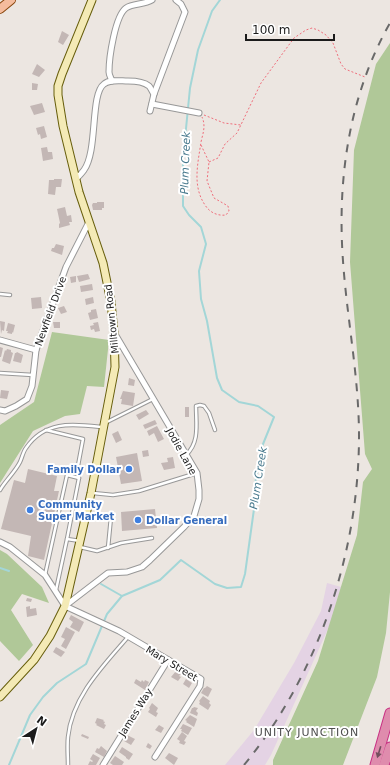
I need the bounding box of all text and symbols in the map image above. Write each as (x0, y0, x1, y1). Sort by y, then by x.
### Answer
scale bar (246, 16, 334, 42)
text: 100 m (252, 23, 290, 37)
water label: Plum Creek (178, 131, 193, 195)
street label: Newfield Drive (33, 275, 68, 347)
street label: Milltown Road (102, 284, 121, 354)
street label: Jodie Lane (164, 425, 199, 477)
water label: Plum Creek (247, 445, 270, 510)
place label: Family Dollar (47, 464, 121, 475)
marker: Family Dollar (124, 464, 134, 474)
place label: Community Super Market (38, 499, 114, 522)
marker: Community Super Market (25, 505, 35, 515)
marker: Dollar General (133, 515, 143, 525)
place label: Dollar General (146, 515, 227, 526)
street label: Mary Street (144, 644, 200, 683)
street label: James Way (116, 686, 155, 739)
north arrow (16, 709, 56, 749)
text: N (34, 713, 49, 729)
district label: UNITY JUNCTION (255, 726, 359, 739)
one-way arrow (376, 747, 382, 759)

